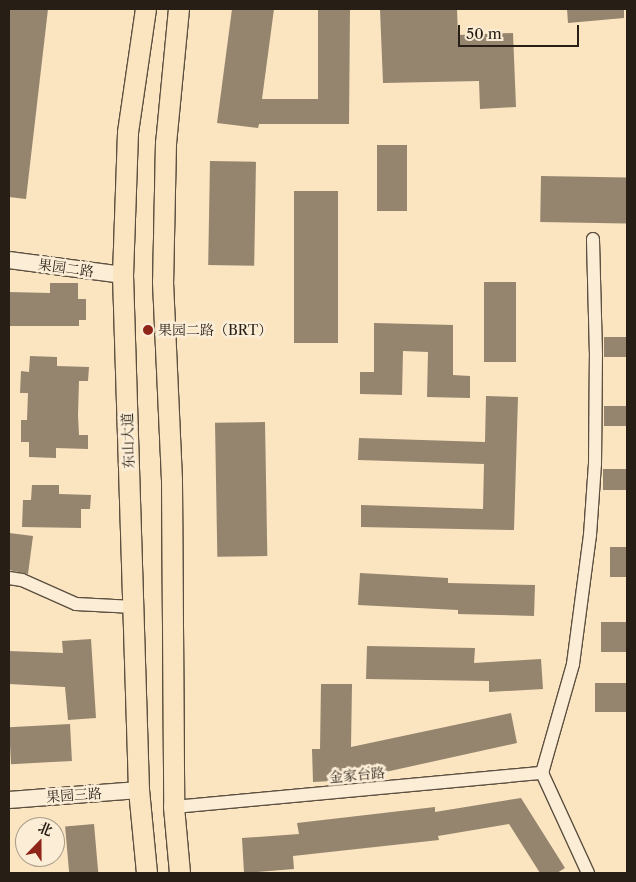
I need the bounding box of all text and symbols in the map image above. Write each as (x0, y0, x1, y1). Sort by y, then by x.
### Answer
scale bar (461, 15, 582, 47)
text: 50 m (466, 24, 502, 43)
street label: 果园二路 (37, 256, 95, 280)
place label: 果园二路（BRT） (158, 322, 272, 338)
marker: 果园二路（BRT） (142, 324, 154, 336)
street label: 东山大道 (119, 413, 137, 469)
street label: 金家台路 (328, 764, 386, 786)
street label: 果园三路 (45, 785, 103, 805)
north arrow (15, 817, 65, 867)
text: 北 (35, 818, 55, 840)

